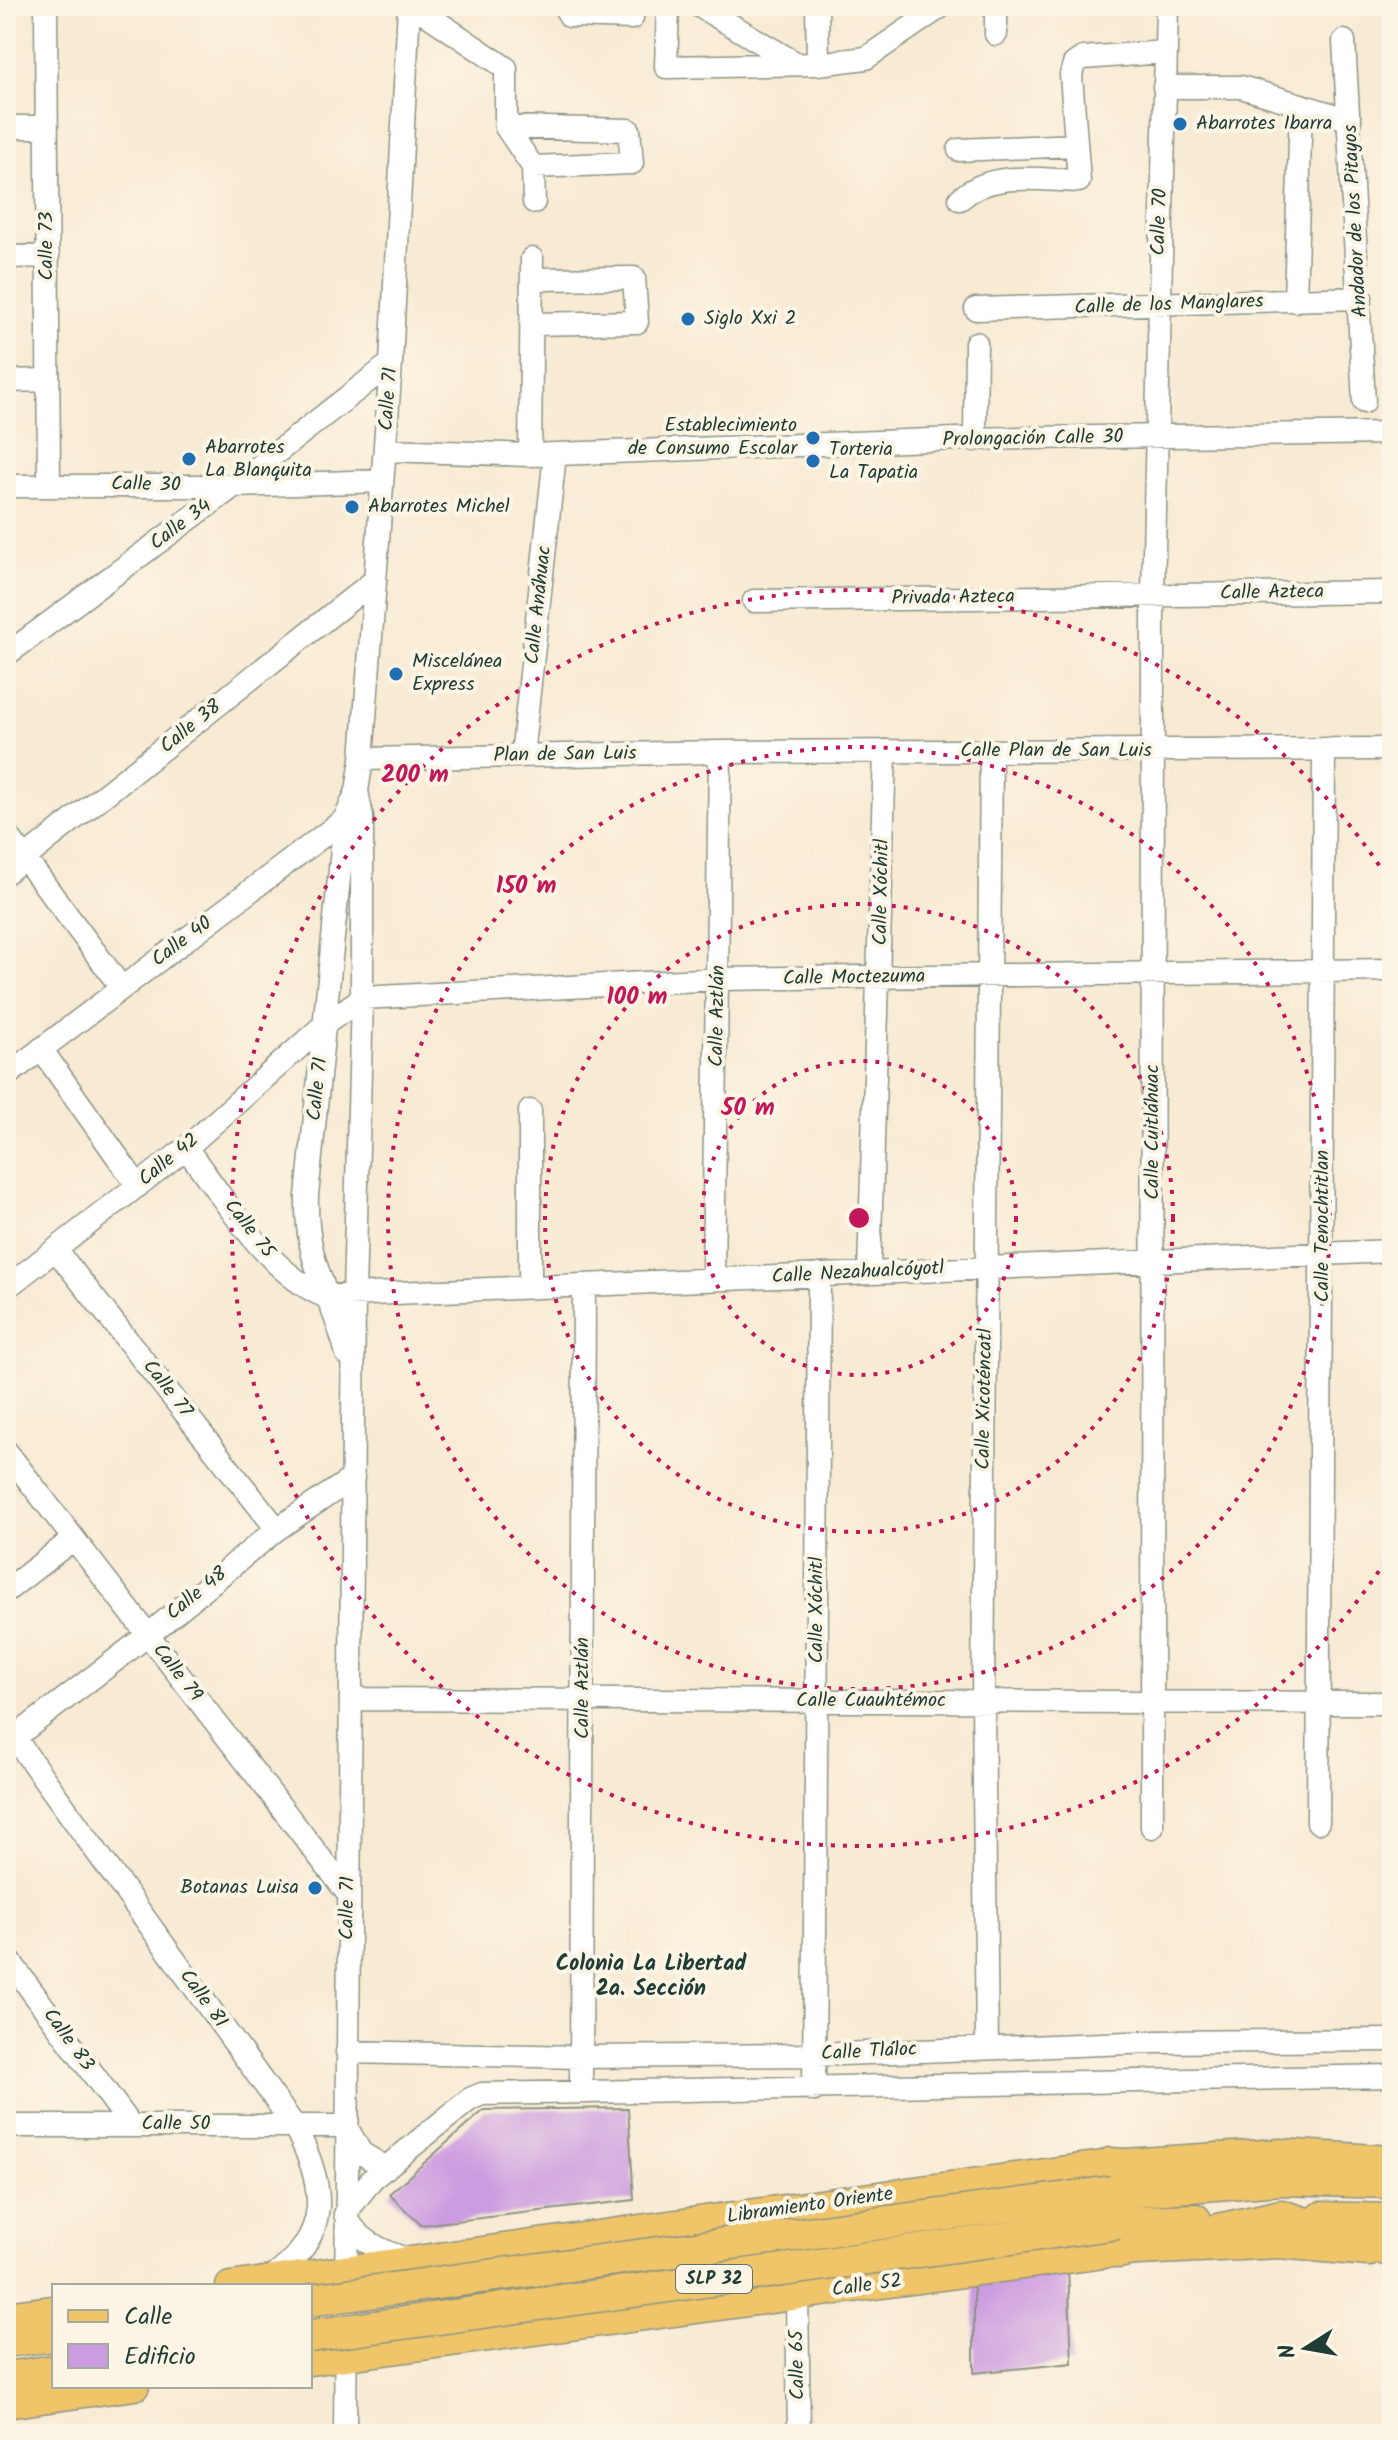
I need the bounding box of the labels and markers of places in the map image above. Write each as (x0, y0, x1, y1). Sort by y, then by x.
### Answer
place label: Abarrotes Ibarra (1196, 108, 1332, 140)
marker: Abarrotes Ibarra (1171, 115, 1189, 133)
place label: Siglo Xxi 2 (704, 303, 796, 335)
marker: Siglo Xxi 2 (679, 310, 697, 328)
place label: Establecimiento de Consumo Escolar (628, 410, 798, 465)
marker: Establecimiento de Consumo Escolar (804, 429, 822, 447)
place label: Abarrotes La Blanquita (205, 432, 312, 487)
place label: Torteria La Tapatia (829, 434, 918, 489)
marker: Abarrotes La Blanquita (180, 450, 198, 468)
marker: Torteria La Tapatia (804, 452, 822, 470)
place label: Abarrotes Michel (368, 491, 510, 523)
marker: Abarrotes Michel (343, 498, 361, 516)
place label: Miscelánea Express (412, 646, 502, 701)
marker: Miscelánea Express (387, 665, 405, 683)
centre of rings (845, 1204, 873, 1232)
place label: Botanas Luisa (180, 1872, 299, 1904)
marker: Botanas Luisa (306, 1879, 324, 1897)

